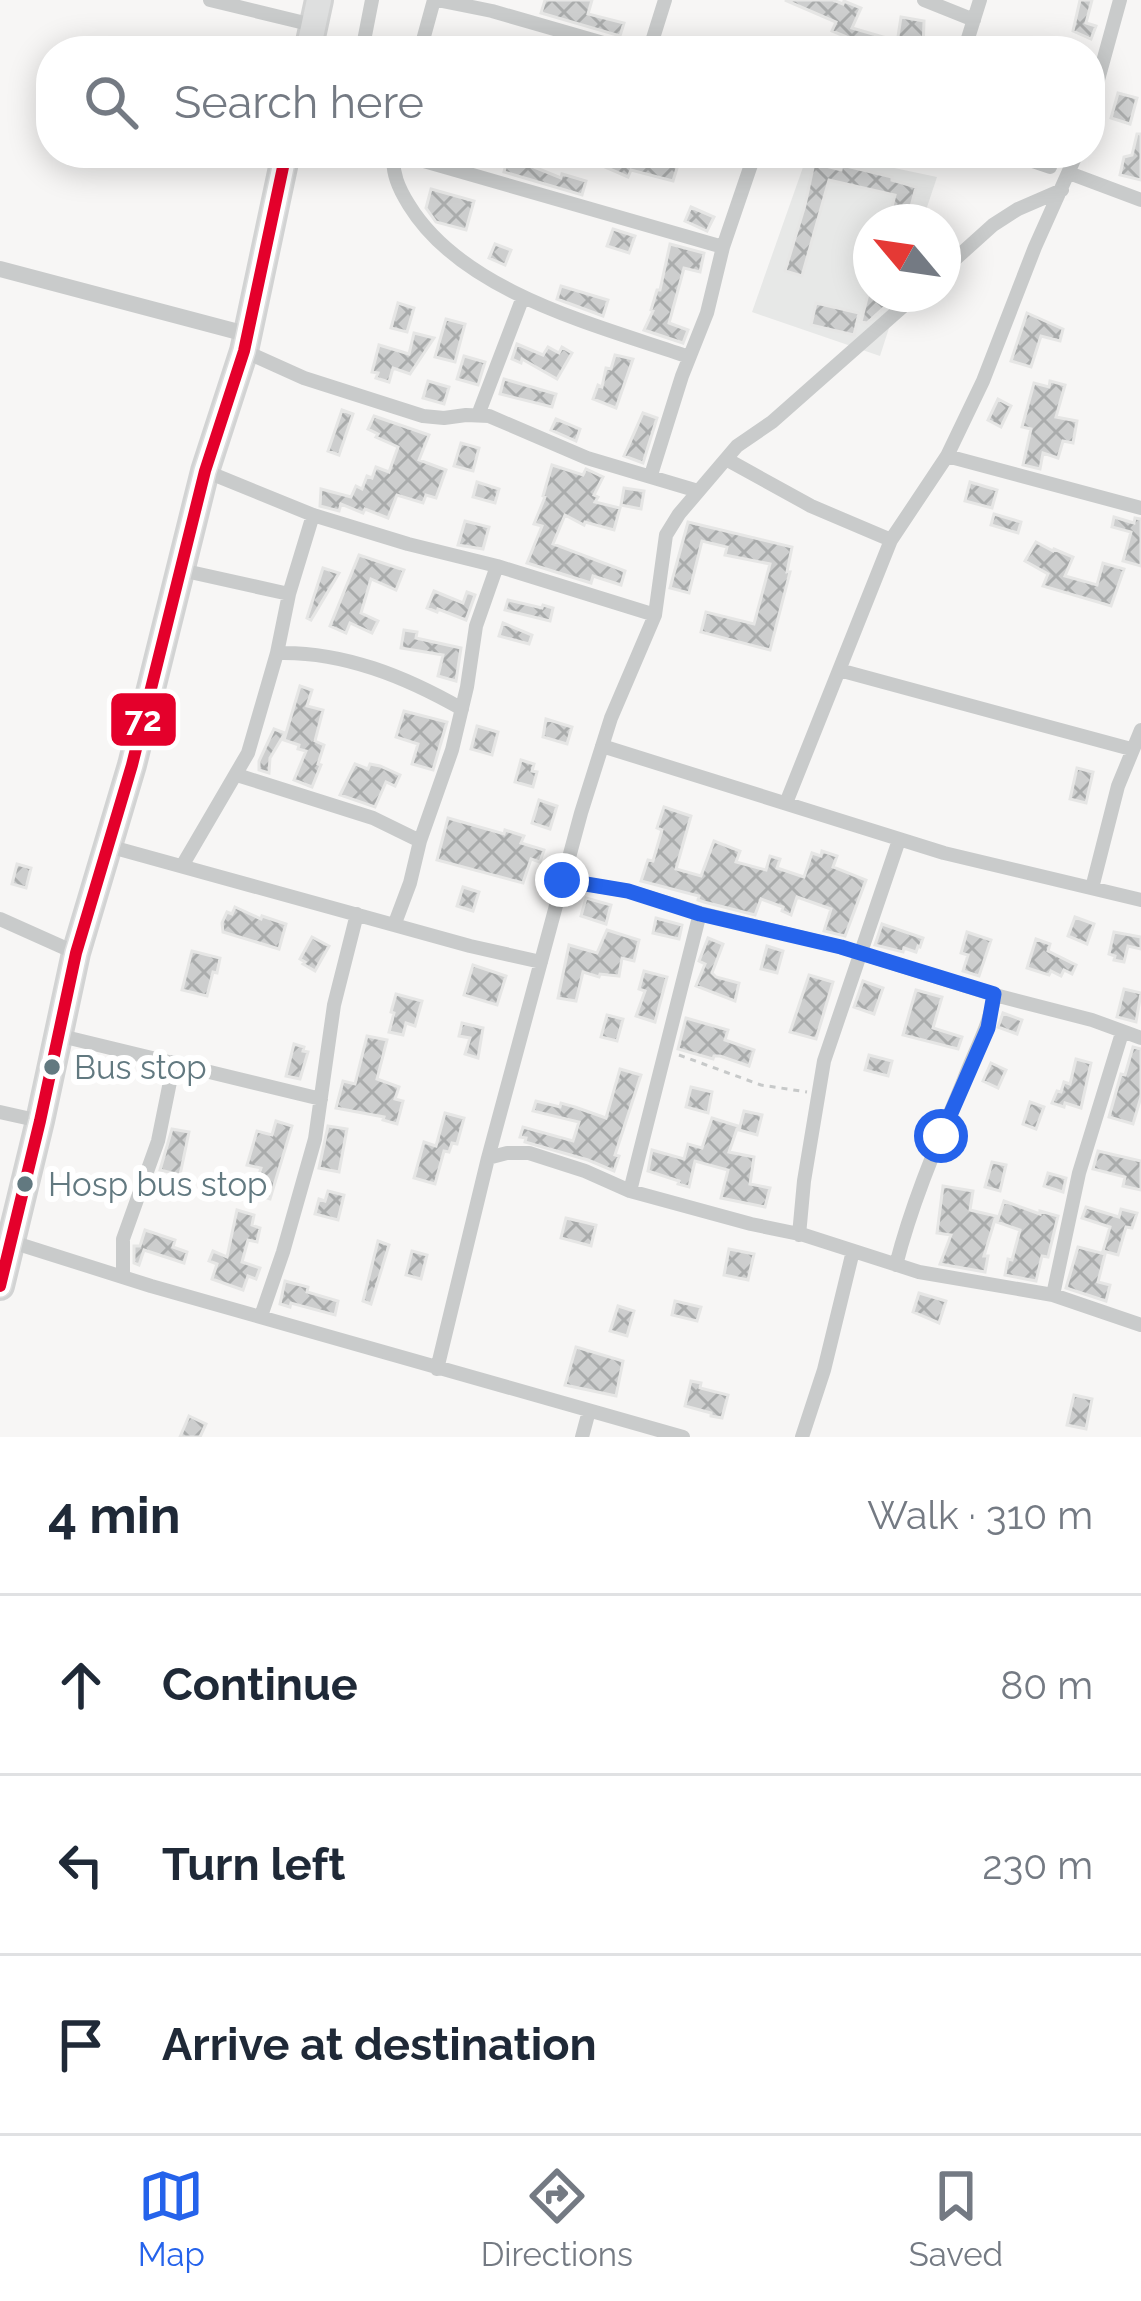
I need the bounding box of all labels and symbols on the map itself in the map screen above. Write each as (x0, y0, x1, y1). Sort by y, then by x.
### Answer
north arrow (853, 204, 961, 312)
line badge: 72 (109, 691, 178, 748)
text: 72 (124, 700, 162, 739)
route end (535, 853, 589, 907)
place label: Bus stop (74, 1048, 207, 1087)
marker: Bus stop (41, 1056, 63, 1078)
route start (914, 1109, 968, 1163)
place label: Hosp bus stop (48, 1165, 267, 1204)
marker: Hosp bus stop (14, 1173, 36, 1195)

